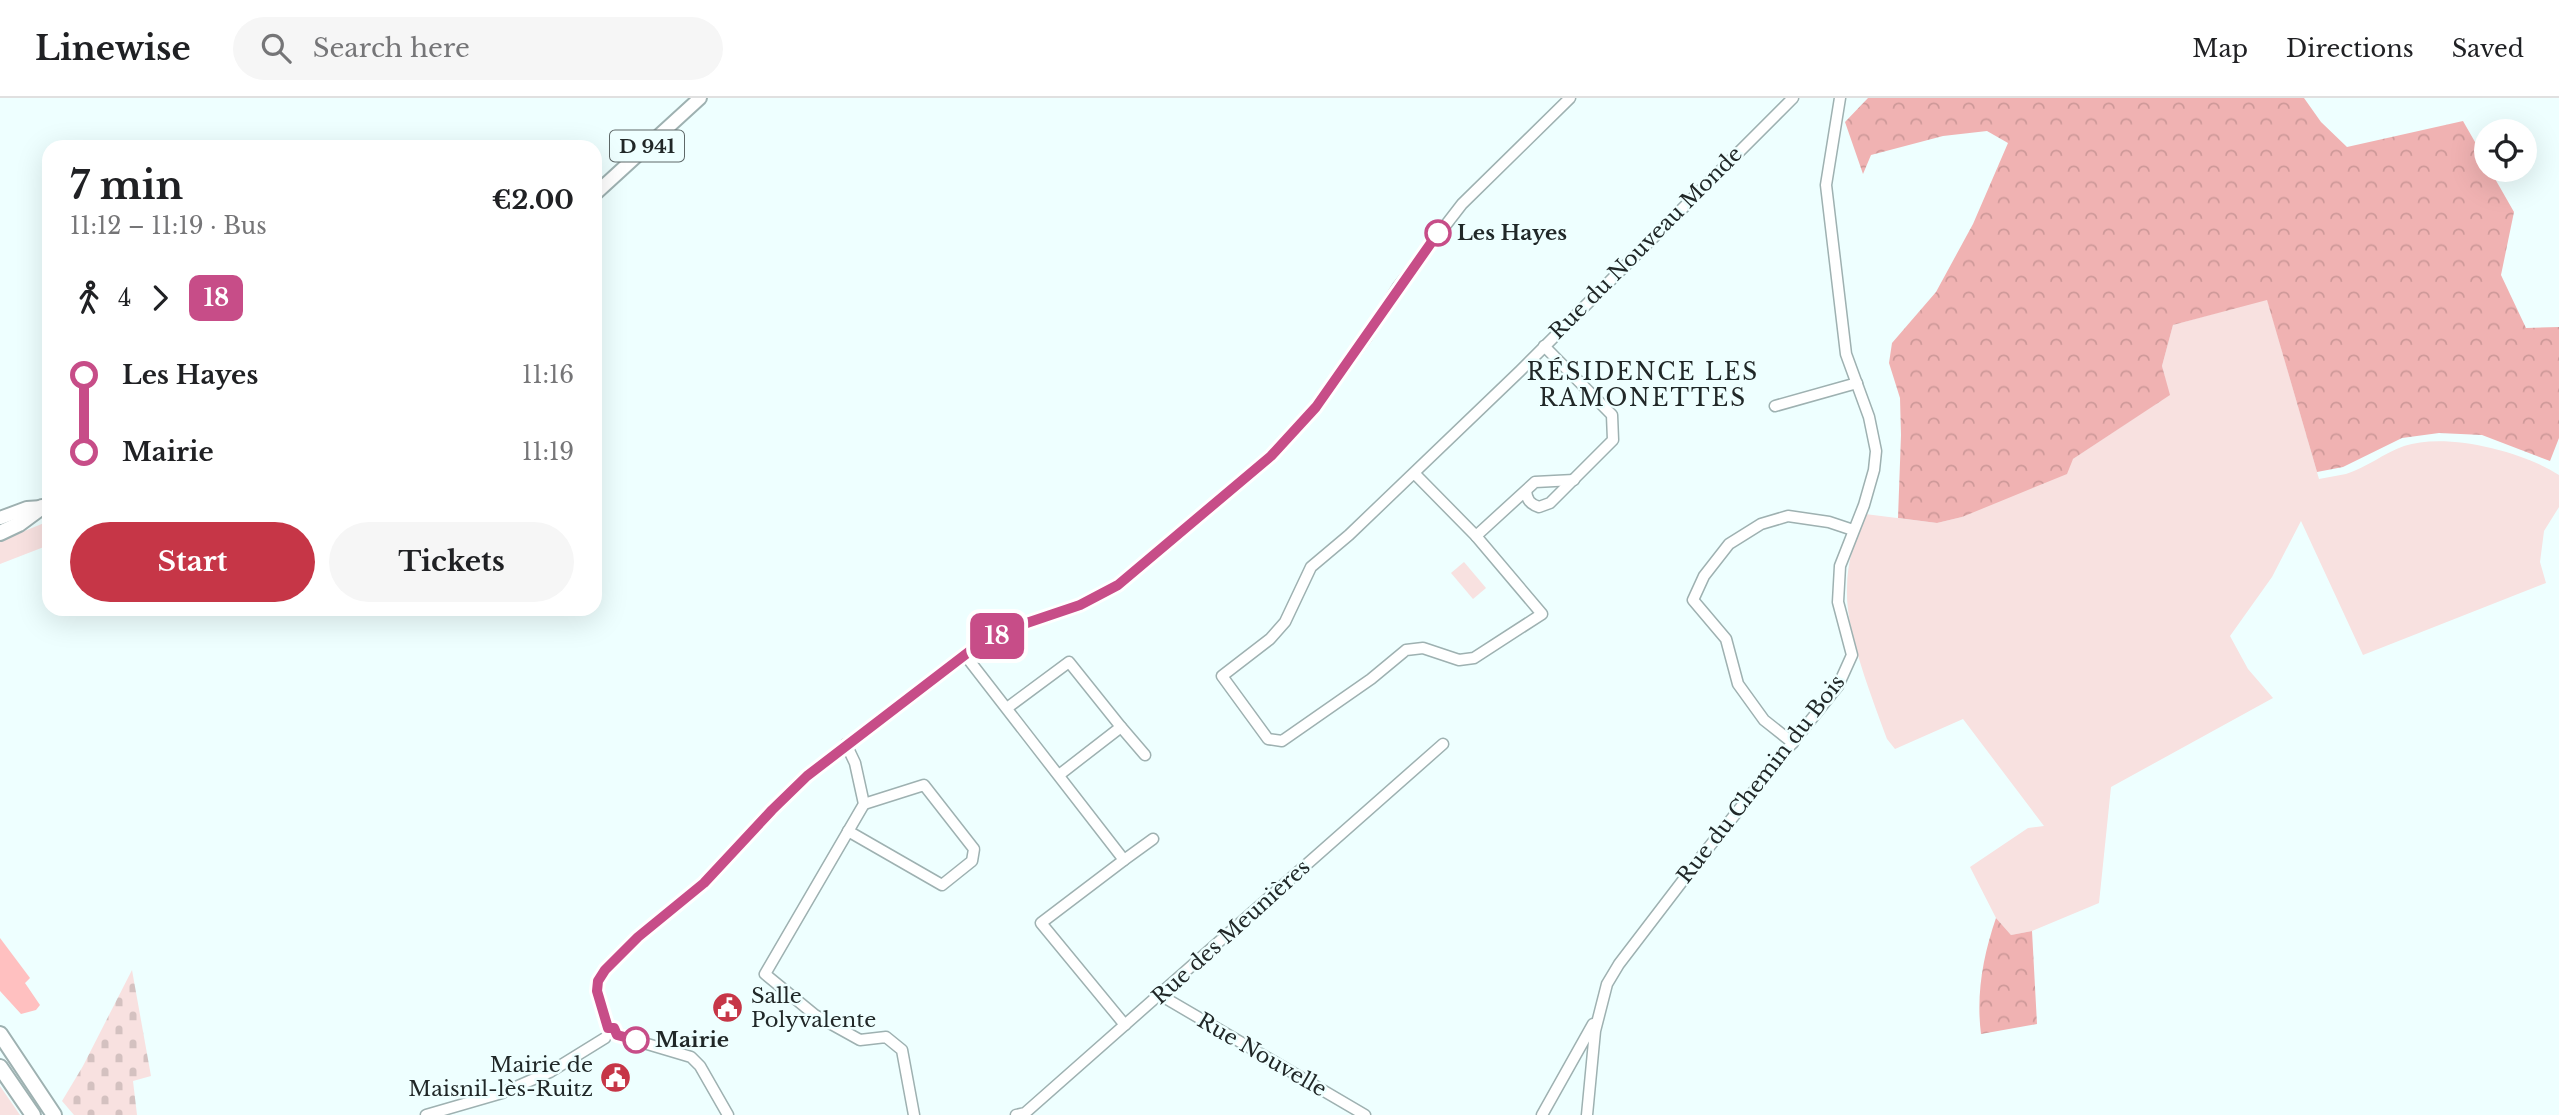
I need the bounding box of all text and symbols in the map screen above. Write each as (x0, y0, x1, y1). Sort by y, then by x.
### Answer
search box (233, 17, 723, 80)
text: Linewise (35, 28, 191, 69)
icon: search (257, 29, 295, 67)
text: Search here (313, 32, 470, 64)
text: Map (2192, 34, 2248, 63)
text: Directions (2286, 34, 2414, 63)
text: Saved (2452, 34, 2524, 63)
map controls (2474, 119, 2537, 182)
button: locate (2474, 119, 2537, 182)
road number: D 941 (610, 130, 684, 162)
street label: Rue du Nouveau Monde (1544, 141, 1748, 345)
text: 7 min (70, 162, 183, 209)
text: €2.00 (492, 184, 574, 216)
text: 11:12 – 11:19 · Bus (70, 212, 267, 240)
marker: Les Hayes (1425, 220, 1451, 246)
place label: Les Hayes (1457, 220, 1567, 246)
icon: walk (70, 279, 108, 317)
icon: forward (141, 279, 179, 317)
text: 18 (203, 283, 229, 312)
text: 4 (118, 284, 131, 312)
district label: RÉSIDENCE LES RAMONETTES (1527, 357, 1759, 412)
text: Les Hayes (122, 359, 258, 391)
text: 11:16 (522, 361, 574, 389)
text: Mairie (122, 436, 214, 468)
text: 11:19 (522, 438, 574, 466)
button: Start (70, 522, 315, 602)
button: Tickets (329, 522, 574, 602)
line badge: 18 (965, 613, 1028, 659)
text: 18 (984, 621, 1010, 650)
street label: Rue du Chemin du Bois (1672, 670, 1850, 888)
street label: Rue des Meunières (1147, 854, 1315, 1010)
place label: Salle Polyvalente (751, 983, 876, 1033)
public building icon: Salle Polyvalente (711, 991, 745, 1025)
street label: Rue Nouvelle (1193, 1008, 1331, 1102)
marker: Mairie (623, 1027, 649, 1053)
place label: Mairie (655, 1027, 729, 1053)
place label: Mairie de Maisnil-lès-Ruitz (408, 1052, 593, 1102)
public building icon: Mairie de Maisnil-lès-Ruitz (599, 1060, 633, 1094)

